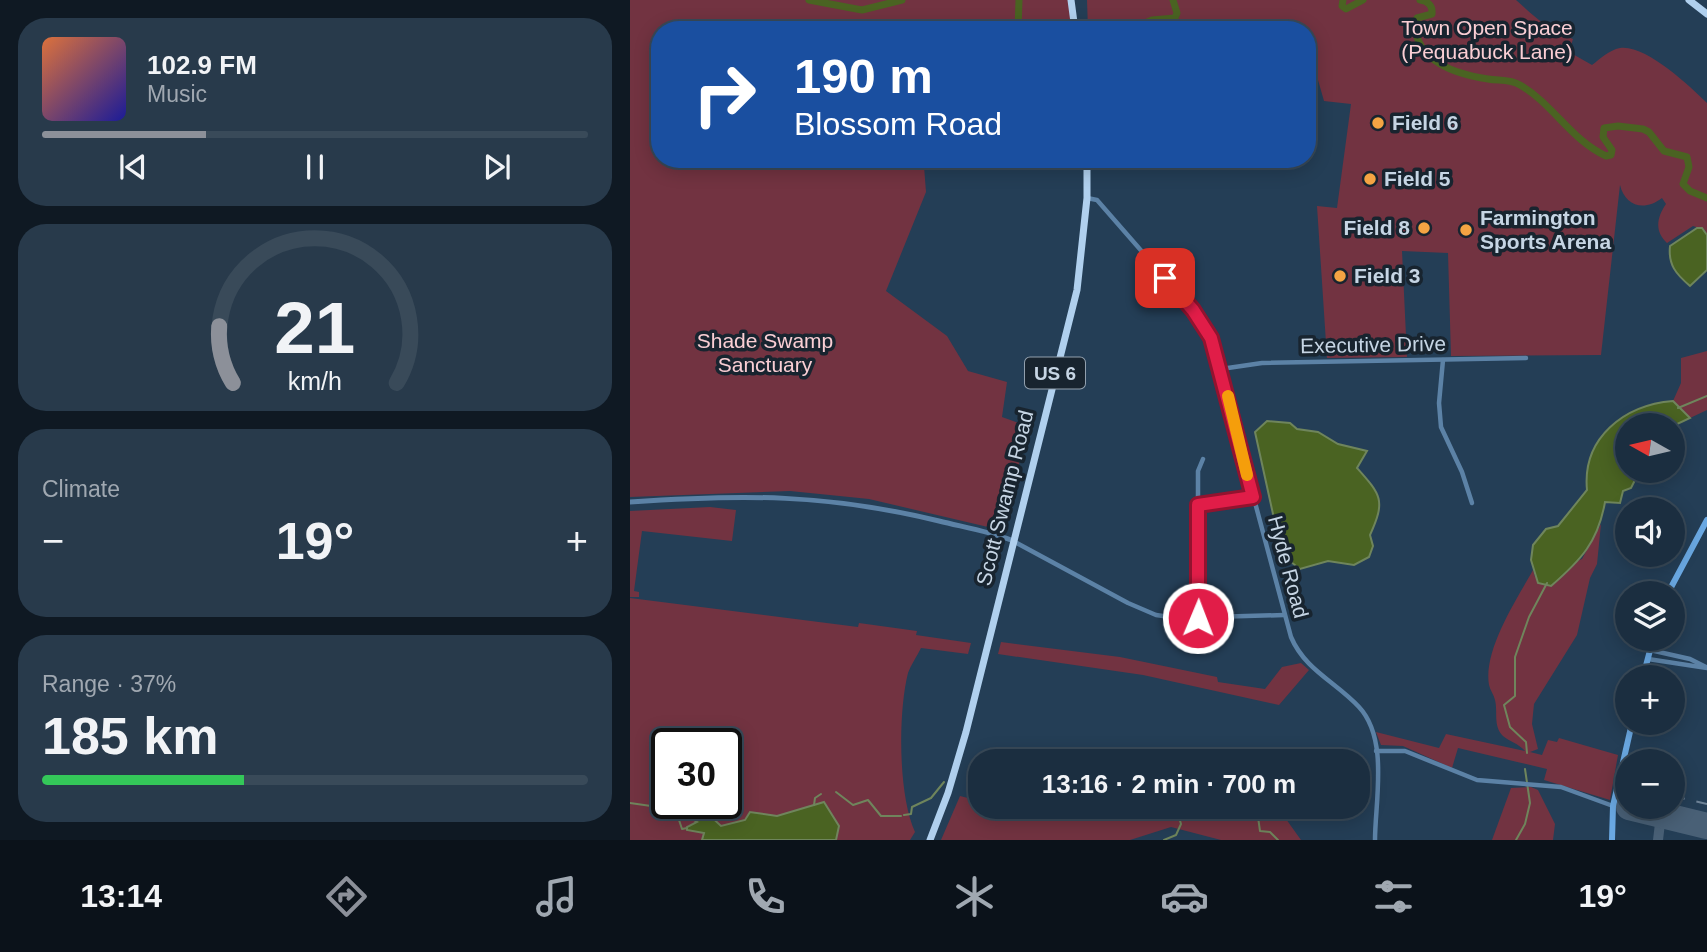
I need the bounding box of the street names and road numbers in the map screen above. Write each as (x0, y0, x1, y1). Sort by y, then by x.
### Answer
street label: Executive Drive (1300, 332, 1446, 357)
road number: US 6 (1025, 358, 1085, 388)
street label: Scott Swamp Road (972, 408, 1037, 588)
street label: Hyde Road (1264, 513, 1313, 621)

